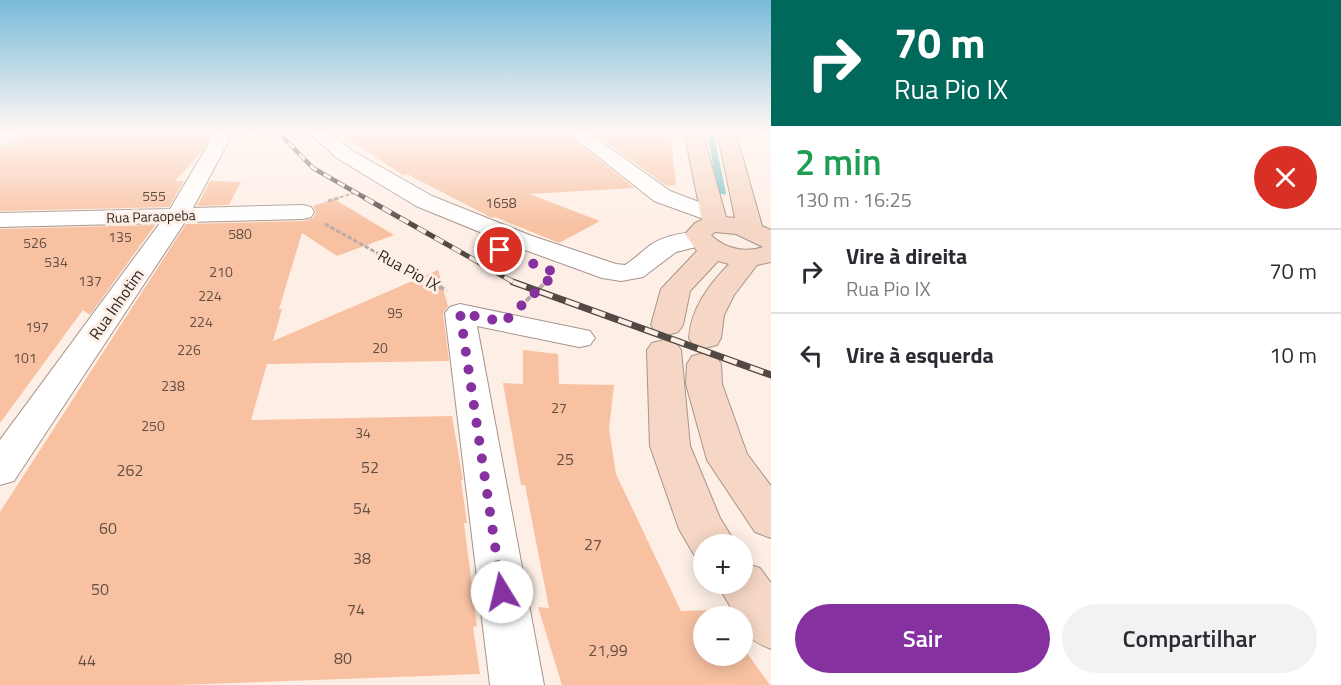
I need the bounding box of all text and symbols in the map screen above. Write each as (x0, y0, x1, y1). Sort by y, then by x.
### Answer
text: 70 m (894, 10, 986, 74)
icon: right (795, 24, 873, 102)
text: Rua Pio IX (894, 68, 1008, 109)
text: 2 min (795, 134, 882, 189)
button: close (1254, 146, 1317, 209)
text: 130 m · 16:25 (795, 184, 912, 215)
house number: 555 (142, 185, 166, 206)
house number: 1658 (485, 192, 517, 213)
street label: Rua Paraopeba (106, 204, 196, 228)
house number: 580 (228, 223, 252, 244)
pin (474, 224, 525, 275)
house number: 135 (108, 226, 132, 247)
house number: 526 (23, 232, 47, 253)
icon: arrive (483, 233, 516, 266)
text: Vire à direita (846, 239, 967, 273)
street label: Rua Pio IX (374, 243, 444, 297)
house number: 534 (44, 251, 68, 272)
text: 70 m (1269, 254, 1317, 288)
icon: right (795, 255, 828, 288)
house number: 210 (209, 261, 233, 282)
street label: Rua Inhotim (83, 264, 149, 344)
house number: 137 (78, 270, 102, 291)
text: Rua Pio IX (846, 273, 931, 304)
house number: 224 (198, 285, 222, 306)
house number: 95 (387, 302, 403, 323)
house number: 224 (189, 311, 213, 332)
house number: 197 (25, 316, 49, 337)
house number: 20 (372, 337, 388, 358)
text: Vire à esquerda (846, 338, 994, 372)
text: 10 m (1269, 338, 1317, 372)
house number: 226 (177, 339, 201, 360)
icon: left (795, 339, 828, 372)
house number: 101 (13, 347, 37, 368)
house number: 238 (161, 375, 185, 396)
house number: 27 (551, 397, 567, 418)
house number: 250 (141, 415, 165, 436)
house number: 34 (355, 422, 371, 443)
house number: 25 (556, 447, 574, 471)
house number: 52 (361, 455, 379, 479)
house number: 262 (117, 458, 143, 482)
house number: 54 (353, 496, 371, 520)
house number: 60 (99, 516, 117, 540)
house number: 27 (584, 532, 602, 556)
map controls (693, 534, 753, 666)
button: + (693, 534, 753, 594)
house number: 38 (353, 546, 371, 570)
position arrow (470, 560, 534, 624)
house number: 50 (91, 577, 109, 601)
house number: 74 (347, 597, 365, 621)
button: Sair (795, 604, 1050, 673)
button: Compartilhar (1062, 604, 1317, 673)
button: − (693, 606, 753, 666)
house number: 21,99 (588, 638, 628, 662)
house number: 80 (334, 646, 352, 670)
house number: 44 (78, 648, 96, 672)

